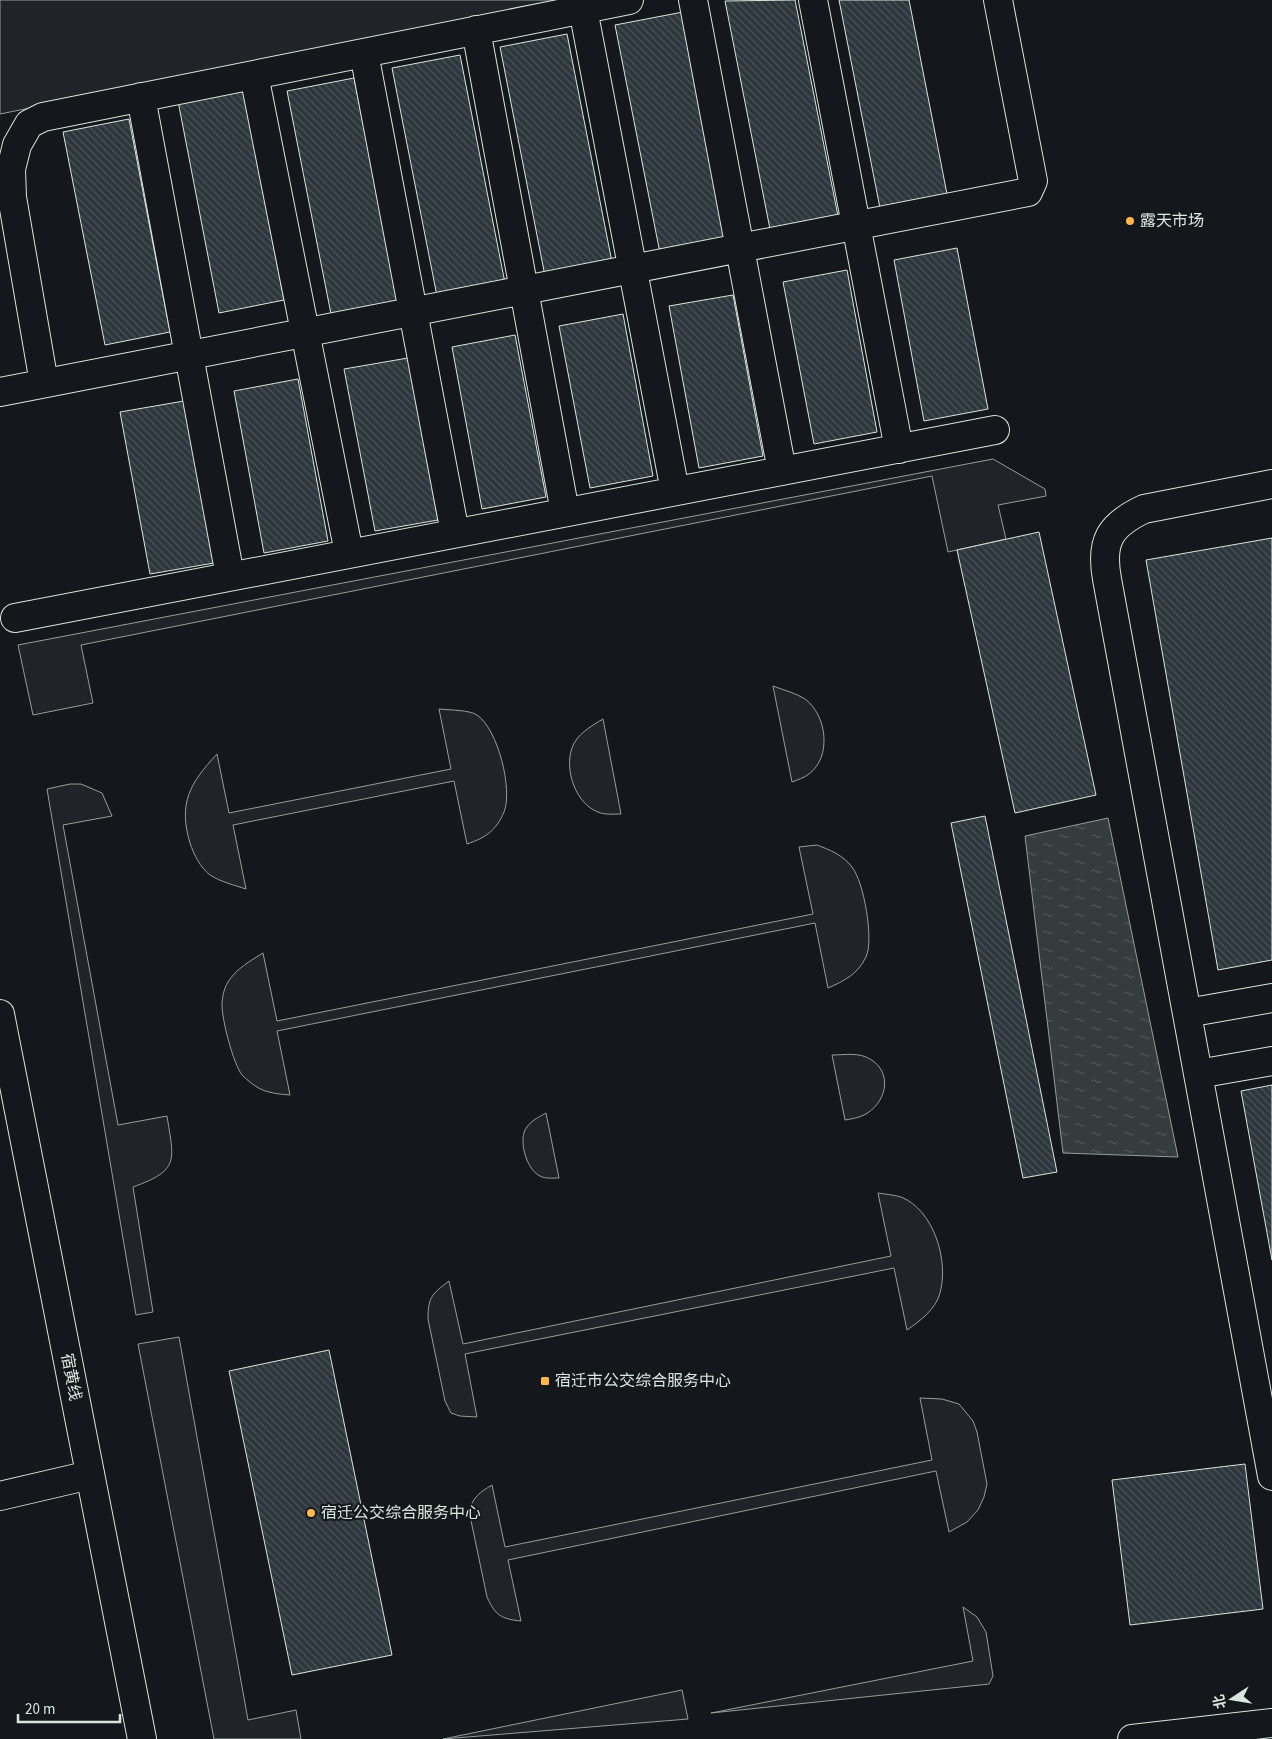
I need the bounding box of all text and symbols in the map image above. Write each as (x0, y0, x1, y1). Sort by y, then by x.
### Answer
place label: 露天市场 (1140, 210, 1204, 232)
marker: 露天市场 (1124, 215, 1136, 227)
street label: 宿黄线 (56, 1351, 86, 1403)
place label: 宿迁市公交综合服务中心 (555, 1370, 731, 1392)
marker: 宿迁市公交综合服务中心 (539, 1375, 551, 1387)
place label: 宿迁公交综合服务中心 (321, 1502, 481, 1524)
marker: 宿迁公交综合服务中心 (305, 1507, 317, 1519)
north arrow (1207, 1674, 1257, 1724)
scale bar (18, 1692, 120, 1724)
text: 北 (1209, 1693, 1231, 1710)
text: 20 m (25, 1699, 55, 1720)

